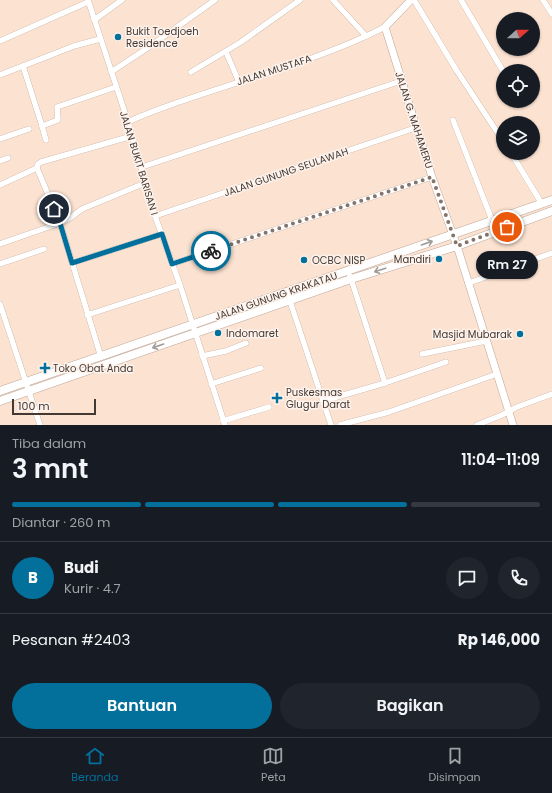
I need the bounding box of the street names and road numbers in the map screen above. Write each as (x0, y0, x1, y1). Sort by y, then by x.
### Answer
street label: JALAN MUSTAFA (235, 51, 314, 89)
street label: JALAN G. MAHAMERU (391, 70, 437, 170)
street label: JALAN BUKIT BARISAN I (116, 109, 162, 217)
street label: JALAN GUNUNG SEULAWAH (222, 144, 350, 200)
street label: JALAN GUNUNG KRAKATAU (213, 268, 339, 324)

